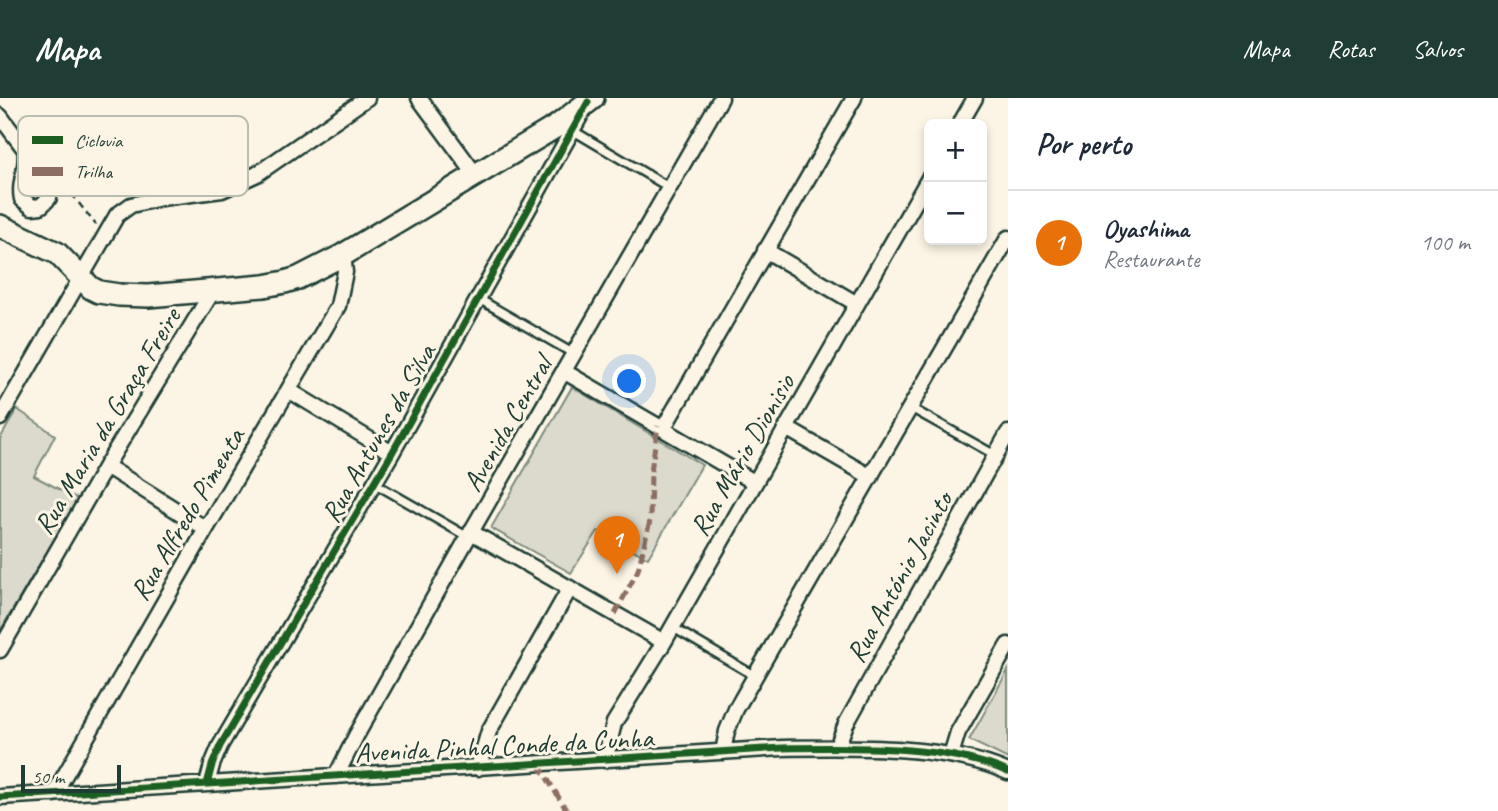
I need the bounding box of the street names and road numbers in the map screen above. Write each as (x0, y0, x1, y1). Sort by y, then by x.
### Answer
street label: Rua Maria da Graça Freire (26, 300, 189, 541)
street label: Rua Antunes da Silva (313, 336, 444, 529)
street label: Avenida Central (454, 346, 562, 498)
street label: Rua Mário Dionisio (682, 366, 803, 542)
street label: Rua Alfredo Pimenta (122, 420, 253, 607)
street label: Rua António Jacinto (838, 483, 962, 668)
street label: Avenida Pinhal Conde da Cunha (354, 720, 656, 770)

